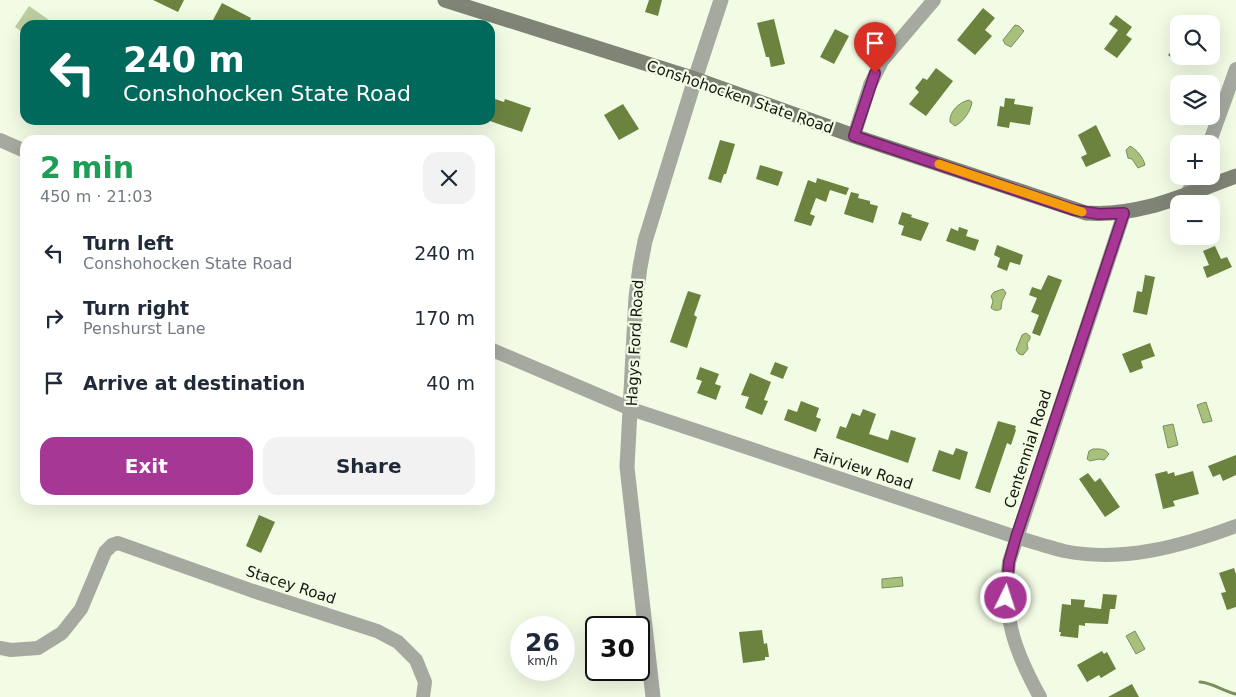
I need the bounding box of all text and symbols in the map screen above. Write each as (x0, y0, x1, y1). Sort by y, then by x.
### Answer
map controls (1170, 15, 1220, 245)
button: search (1170, 15, 1220, 65)
pin (854, 22, 896, 73)
icon: arrive (861, 29, 889, 57)
icon: left (40, 40, 105, 105)
text: 240 m (123, 40, 245, 80)
street label: Conshohocken State Road (644, 57, 836, 137)
button: layers (1170, 75, 1220, 125)
text: Conshohocken State Road (123, 81, 411, 106)
button: + (1170, 135, 1220, 185)
text: 2 min (40, 150, 134, 185)
button: close (423, 152, 475, 204)
text: 450 m · 21:03 (40, 187, 153, 206)
button: − (1170, 195, 1220, 245)
text: Turn left (83, 232, 174, 254)
icon: left (40, 239, 68, 267)
text: 240 m (414, 242, 475, 264)
text: Conshohocken State Road (83, 254, 292, 273)
street label: Hagys Ford Road (623, 279, 647, 407)
text: Turn right (83, 297, 189, 319)
icon: right (40, 304, 68, 332)
text: 170 m (414, 307, 475, 329)
text: Penshurst Lane (83, 319, 206, 338)
icon: arrive (40, 369, 68, 397)
text: Arrive at destination (83, 372, 305, 394)
text: 40 m (426, 372, 475, 394)
street label: Centennial Road (1000, 388, 1056, 510)
button: Exit (40, 437, 253, 495)
button: Share (263, 437, 475, 495)
street label: Fairview Road (811, 444, 915, 494)
street label: Stacey Road (244, 562, 338, 608)
position arrow (979, 571, 1031, 623)
speed limit sign: 30 (585, 616, 650, 681)
text: 26 (525, 628, 560, 657)
text: km/h (527, 654, 558, 668)

